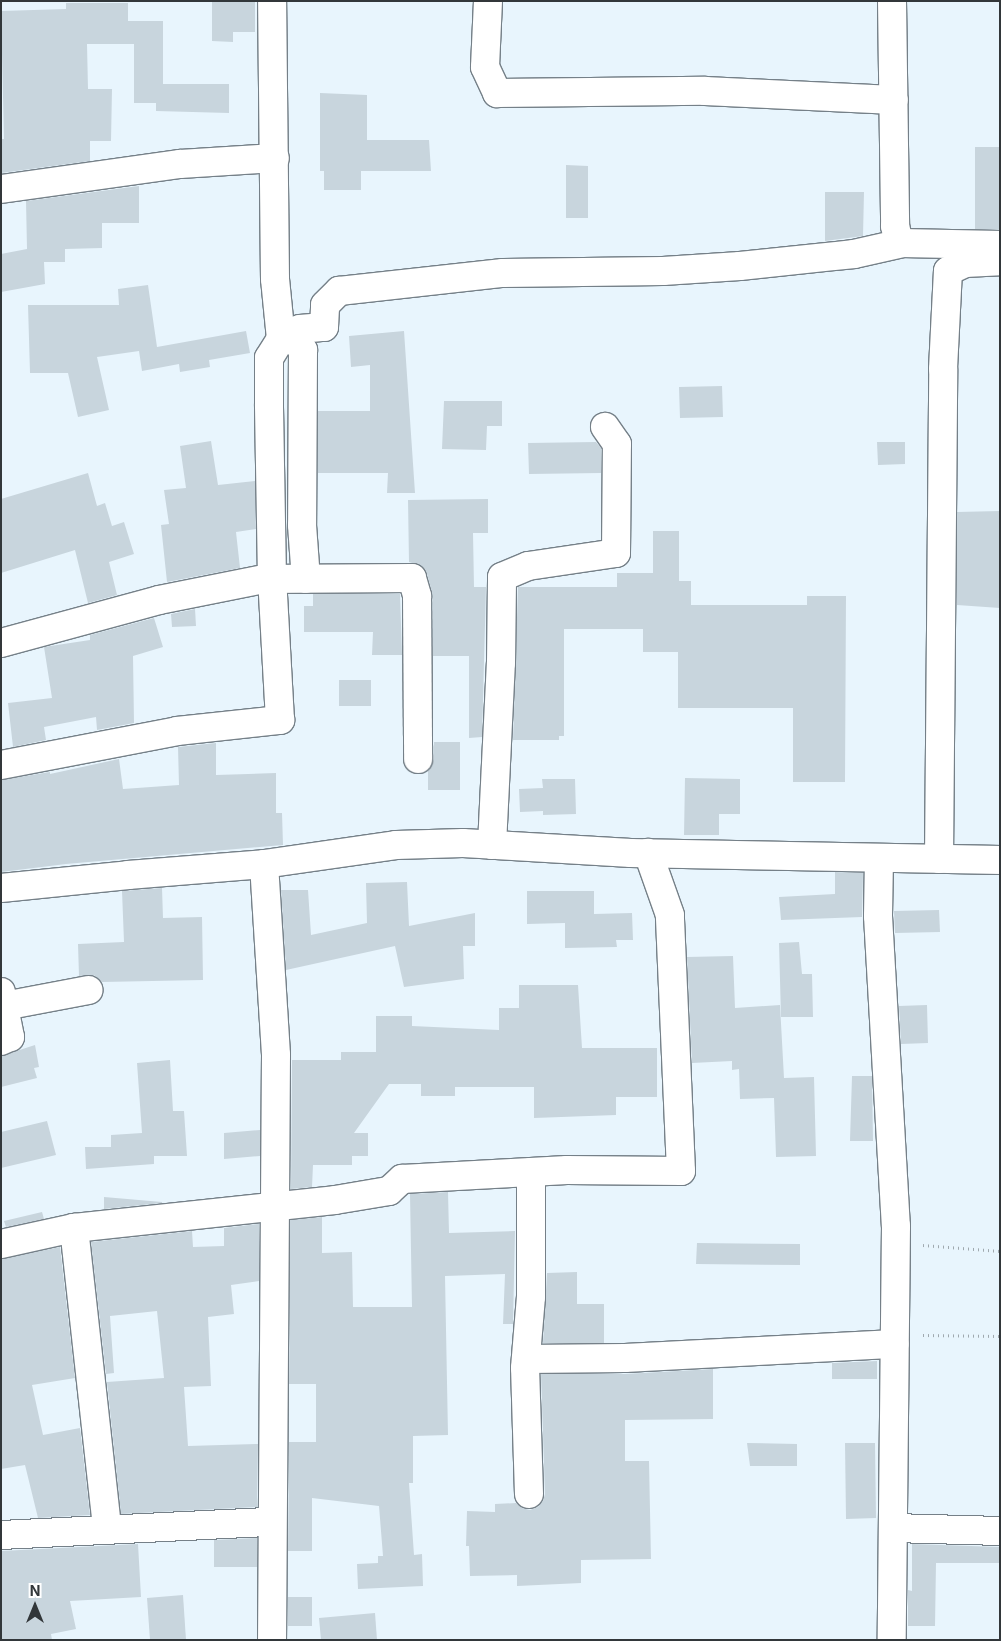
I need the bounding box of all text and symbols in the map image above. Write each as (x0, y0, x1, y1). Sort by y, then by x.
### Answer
north arrow (10, 1581, 60, 1631)
text: N (30, 1582, 40, 1599)

